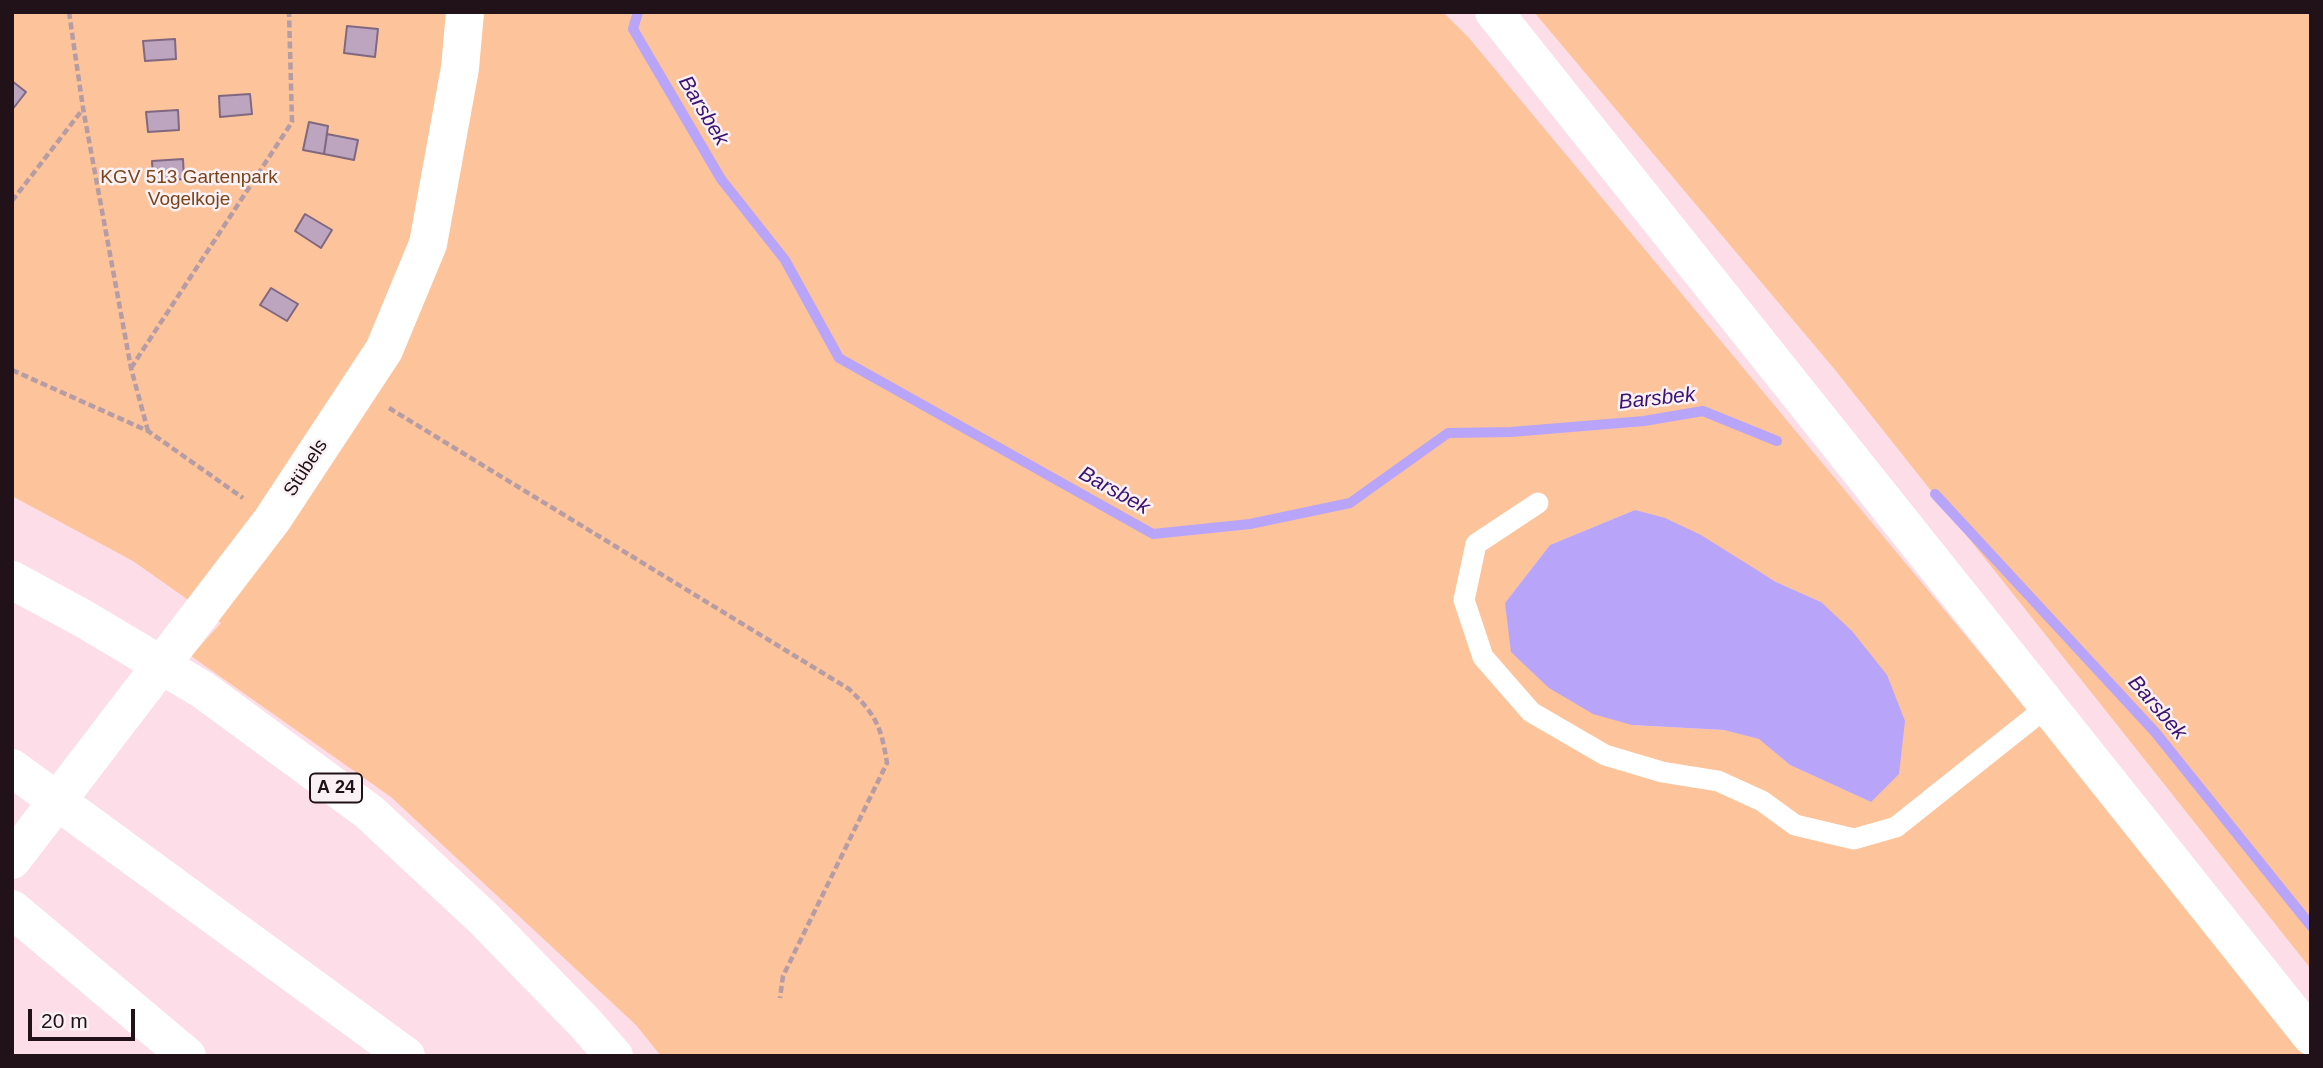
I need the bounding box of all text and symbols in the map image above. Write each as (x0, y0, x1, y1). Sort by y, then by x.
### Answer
water label: Barsbek (672, 71, 734, 151)
park label: KGV 513 Gartenpark Vogelkoje (100, 167, 278, 211)
water label: Barsbek (1617, 382, 1697, 416)
street label: Stübels (279, 435, 333, 501)
water label: Barsbek (1074, 461, 1154, 521)
water label: Barsbek (2122, 671, 2192, 745)
road number: A 24 (310, 774, 362, 802)
scale bar (32, 995, 138, 1038)
text: 20 m (41, 1009, 88, 1032)

